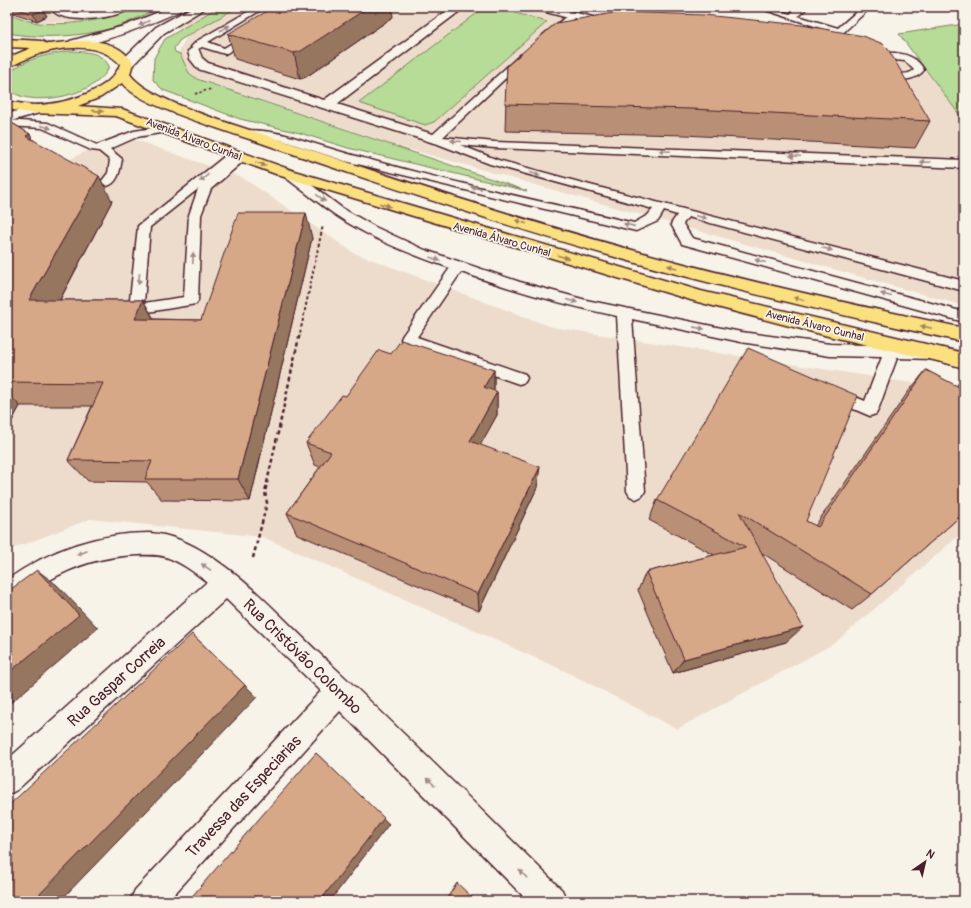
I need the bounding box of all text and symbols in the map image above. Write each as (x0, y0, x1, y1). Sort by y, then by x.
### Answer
one-way arrow (138, 20, 150, 26)
one-way arrow (219, 25, 231, 32)
one-way arrow (92, 107, 104, 114)
street label: Avenida Álvaro Cunhal (144, 115, 243, 164)
one-way arrow (39, 124, 52, 130)
one-way arrow (450, 138, 462, 145)
one-way arrow (659, 148, 671, 155)
one-way arrow (789, 153, 801, 160)
one-way arrow (919, 159, 931, 166)
one-way arrow (256, 162, 268, 168)
one-way arrow (529, 171, 541, 177)
one-way arrow (198, 174, 209, 183)
one-way arrow (470, 185, 482, 191)
one-way arrow (315, 194, 326, 202)
one-way arrow (379, 202, 391, 208)
one-way arrow (695, 214, 708, 220)
street label: Avenida Álvaro Cunhal (451, 219, 552, 260)
one-way arrow (515, 219, 527, 225)
one-way arrow (623, 222, 636, 228)
one-way arrow (821, 247, 833, 253)
one-way arrow (190, 251, 196, 264)
one-way arrow (558, 254, 570, 260)
one-way arrow (429, 256, 441, 262)
one-way arrow (754, 258, 767, 264)
one-way arrow (667, 264, 679, 270)
one-way arrow (135, 273, 142, 285)
one-way arrow (880, 292, 892, 298)
one-way arrow (793, 296, 805, 302)
one-way arrow (567, 298, 579, 304)
street label: Avenida Álvaro Cunhal (764, 307, 866, 344)
one-way arrow (920, 324, 932, 330)
one-way arrow (693, 326, 706, 332)
one-way arrow (76, 550, 88, 556)
one-way arrow (200, 563, 211, 570)
street label: Rua Cristóvão Colombo (239, 595, 366, 719)
street label: Rua Gaspar Correia (63, 632, 170, 731)
street label: Travessa das Especiarias (182, 731, 306, 862)
one-way arrow (426, 777, 436, 787)
north arrow (905, 842, 945, 882)
text: N (924, 847, 937, 862)
one-way arrow (518, 869, 528, 878)

